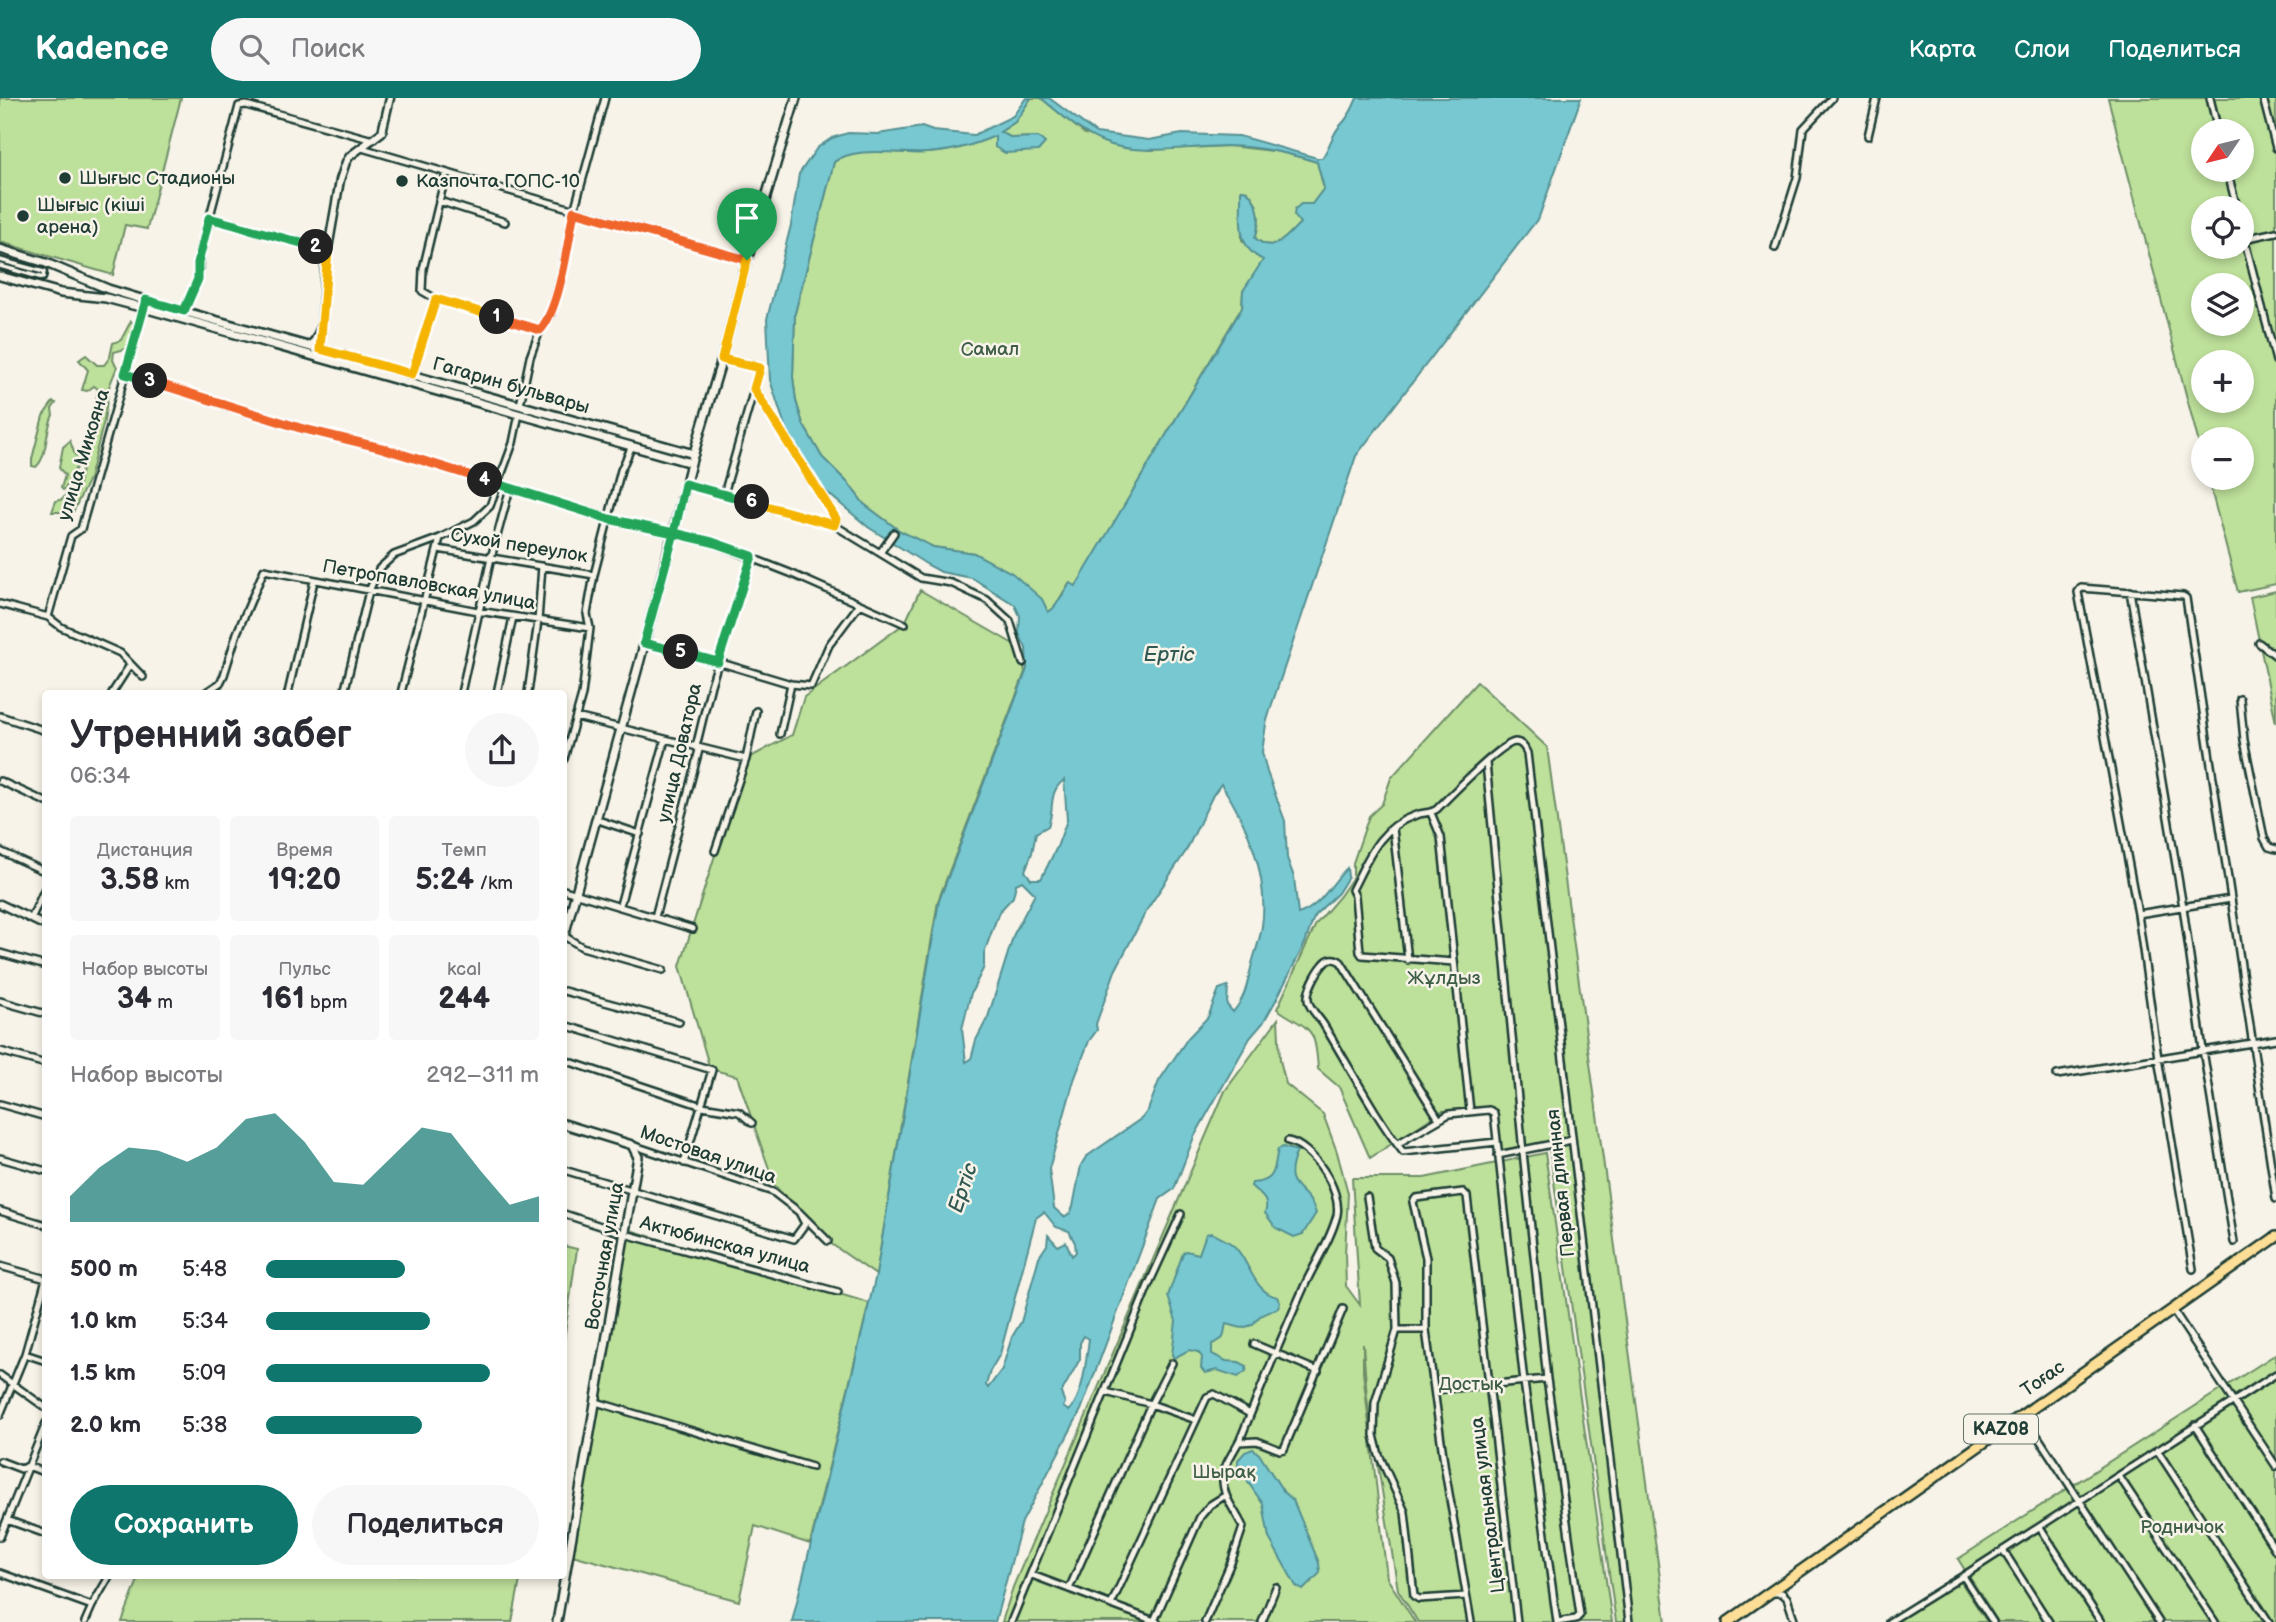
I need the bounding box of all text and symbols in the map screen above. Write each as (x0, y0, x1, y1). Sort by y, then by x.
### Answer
search box (211, 18, 701, 81)
text: Kadence (35, 29, 169, 69)
icon: search (235, 30, 273, 68)
text: Поиск (291, 34, 365, 65)
text: Карта (1909, 35, 1976, 64)
text: Слои (2014, 35, 2070, 64)
text: Поделиться (2108, 35, 2241, 64)
north arrow (2191, 119, 2254, 182)
map controls (2191, 119, 2254, 490)
place label: Шығыс Стадионы (79, 167, 235, 190)
marker: Шығыс Стадионы (57, 170, 73, 186)
place label: Казпочта ГОПС-10 (416, 170, 580, 193)
marker: Казпочта ГОПС-10 (394, 173, 410, 189)
pin (717, 188, 777, 260)
place label: Шығыс (кіші арена) (37, 194, 145, 239)
button: locate (2191, 196, 2254, 259)
icon: arrive (728, 199, 766, 237)
marker: Шығыс (кіші арена) (15, 208, 31, 224)
pin: 2 (298, 230, 334, 264)
text: 2 (310, 235, 321, 258)
button: layers (2191, 273, 2254, 336)
pin: 1 (480, 300, 514, 334)
text: 1 (493, 305, 501, 328)
park label: Самал (961, 338, 1019, 361)
button: + (2191, 350, 2254, 413)
street label: Гагарин бульвары (430, 353, 592, 419)
pin: 3 (132, 364, 168, 398)
text: 3 (144, 369, 155, 392)
street label: улица Микояна (53, 386, 115, 524)
button: − (2191, 427, 2254, 490)
pin: 4 (468, 462, 503, 498)
text: 4 (479, 468, 490, 491)
pin: 6 (734, 484, 770, 520)
text: 6 (746, 490, 757, 513)
street label: Сухой переулок (449, 524, 589, 568)
street label: Петропавловская улица (321, 555, 537, 615)
pin: 5 (664, 634, 698, 670)
text: 5 (675, 640, 686, 663)
water label: Ертіс (1144, 642, 1195, 667)
street label: улица Доватора (653, 681, 707, 825)
text: Утренний забег (70, 713, 352, 758)
button: share (465, 713, 539, 787)
text: 06:34 (70, 762, 130, 790)
text: Дистанция (97, 839, 193, 862)
text: Время (276, 839, 333, 862)
text: Темп (442, 839, 487, 862)
text: 3.58 (100, 862, 159, 898)
text: 19:20 (268, 862, 341, 898)
text: 5:24 (415, 862, 474, 898)
text: km (159, 872, 190, 895)
text: /km (474, 872, 513, 895)
text: Набор высоты (82, 958, 208, 981)
text: Пульс (278, 958, 331, 981)
text: kcal (447, 958, 481, 981)
park label: Жұлдыз (1407, 967, 1481, 990)
text: 34 (117, 981, 152, 1017)
text: 161 (261, 981, 305, 1017)
text: 244 (438, 981, 490, 1017)
text: m (152, 991, 173, 1014)
text: bpm (305, 991, 348, 1014)
text: Набор высоты (70, 1061, 223, 1089)
text: 292–311 m (426, 1061, 539, 1089)
street label: Первая длинная (1542, 1108, 1580, 1258)
street label: Мостовая улица (637, 1121, 779, 1189)
water label: Ертіс (943, 1159, 983, 1216)
street label: Восточная улица (581, 1180, 629, 1332)
street label: Актюбинская улица (637, 1211, 812, 1279)
text: 500 m (70, 1255, 138, 1283)
text: 5:48 (182, 1255, 227, 1283)
text: 1.0 km (70, 1307, 137, 1335)
text: 5:34 (182, 1307, 228, 1335)
street label: Тоғас (2017, 1355, 2070, 1402)
text: 1.5 km (70, 1359, 136, 1387)
text: 5:09 (182, 1359, 227, 1387)
park label: Достық (1439, 1373, 1504, 1396)
text: 2.0 km (70, 1411, 141, 1439)
text: 5:38 (182, 1411, 227, 1439)
road number: KAZ08 (1964, 1414, 2038, 1444)
street label: Центральная улица (1466, 1416, 1510, 1594)
park label: Шырақ (1192, 1461, 1256, 1484)
button: Сохранить (70, 1485, 298, 1565)
button: Поделиться (312, 1485, 539, 1565)
park label: Родничок (2140, 1516, 2224, 1539)

